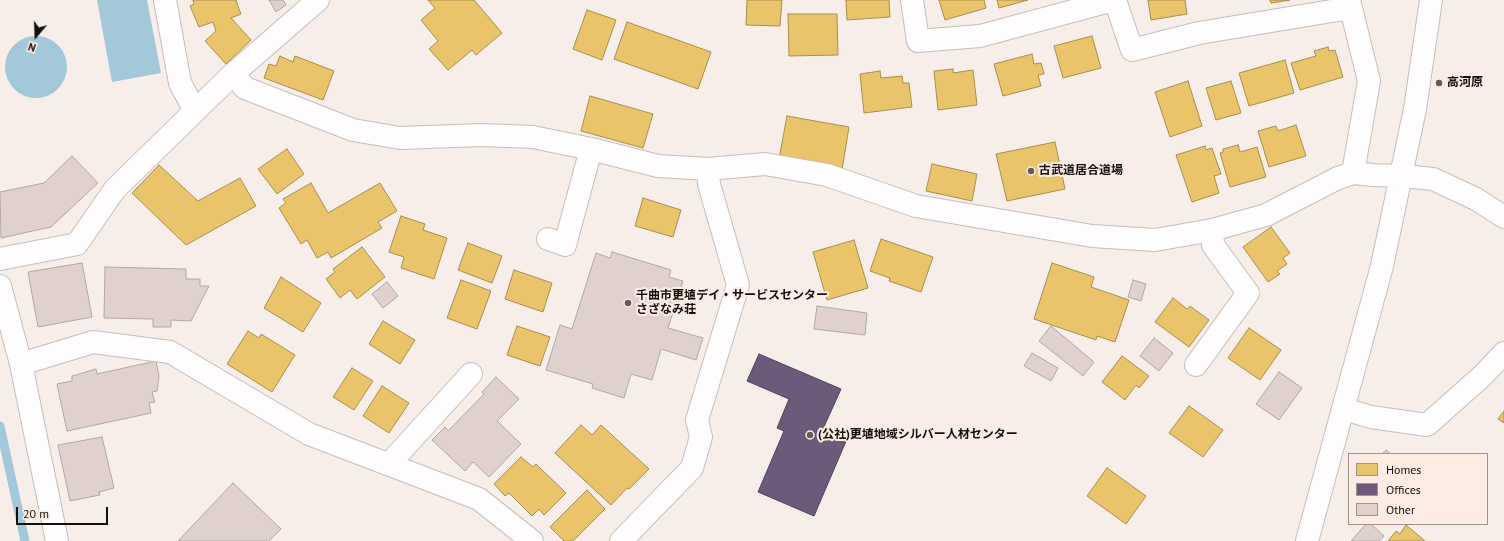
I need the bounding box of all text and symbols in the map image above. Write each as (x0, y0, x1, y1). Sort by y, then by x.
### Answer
north arrow (16, 16, 56, 56)
text: N (26, 40, 38, 55)
place label: 高河原 (1447, 76, 1483, 90)
marker: 高河原 (1434, 78, 1444, 88)
place label: 古武道居合道場 (1039, 164, 1123, 178)
marker: 古武道居合道場 (1026, 166, 1036, 176)
place label: 千曲市更埴デイ・サービスセンター さざなみ荘 (636, 289, 828, 317)
marker: 千曲市更埴デイ・サービスセンター さざなみ荘 (623, 298, 633, 308)
place label: (公社)更埴地域シルバー人材センター (818, 428, 1018, 442)
marker: (公社)更埴地域シルバー人材センター (805, 430, 815, 440)
legend (1348, 453, 1488, 525)
text: Homes (1386, 462, 1421, 477)
text: Offices (1386, 482, 1421, 497)
scale bar (18, 499, 110, 525)
text: Other (1386, 502, 1415, 517)
text: 20 m (23, 506, 49, 521)

